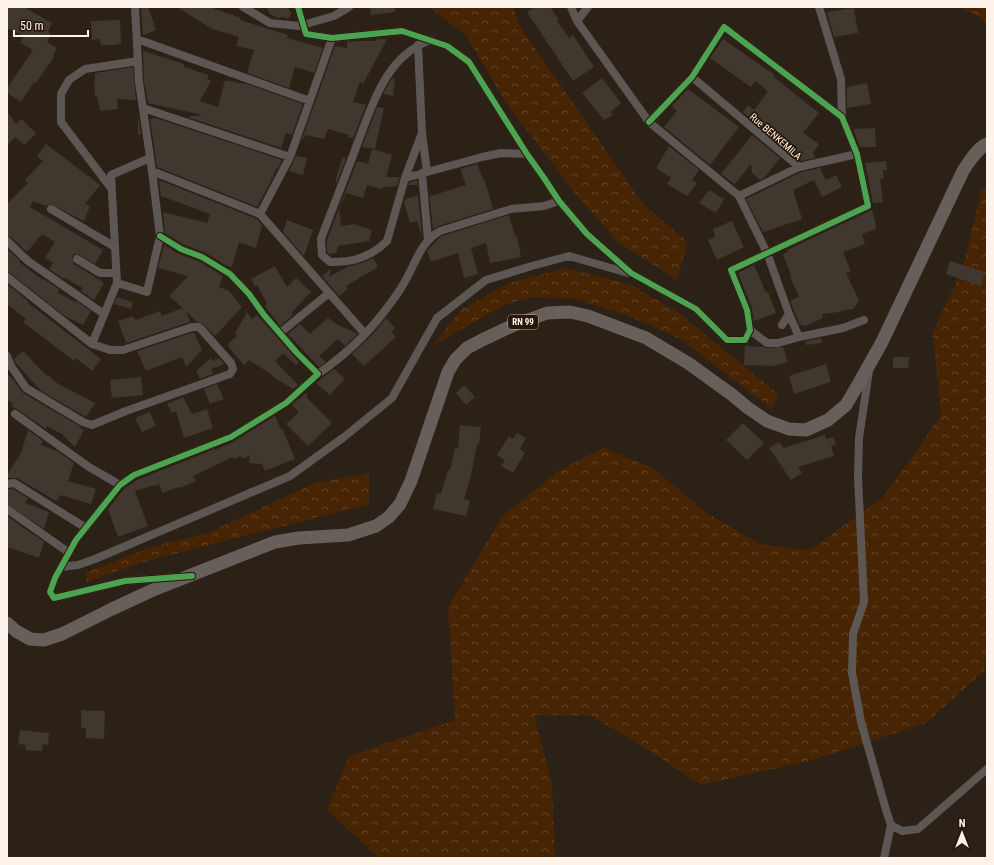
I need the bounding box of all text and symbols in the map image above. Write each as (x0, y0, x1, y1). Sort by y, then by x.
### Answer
scale bar (14, 12, 88, 38)
text: 50 m (20, 19, 44, 33)
street label: Rue BENKEMILA (748, 111, 804, 162)
road number: RN 99 (508, 315, 538, 329)
north arrow (942, 813, 982, 853)
text: N (959, 817, 966, 830)

